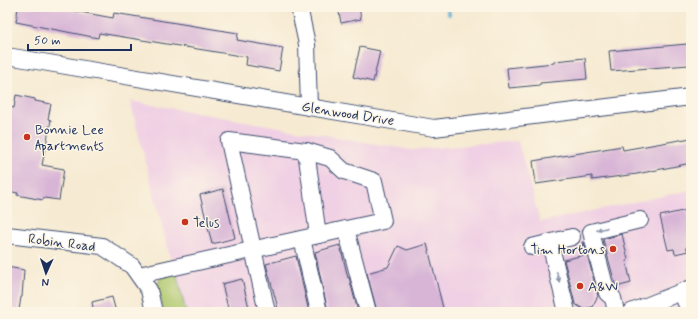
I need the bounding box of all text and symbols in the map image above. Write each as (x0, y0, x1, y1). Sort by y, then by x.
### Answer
scale bar (28, 26, 131, 52)
text: 50 m (34, 33, 61, 49)
street label: Glenwood Drive (300, 98, 396, 130)
place label: Bonnie Lee Apartments (35, 121, 104, 156)
marker: Bonnie Lee Apartments (22, 132, 32, 142)
place label: Telus (193, 214, 220, 232)
marker: Telus (180, 217, 190, 227)
one-way arrow (596, 227, 609, 233)
street label: Robin Road (27, 230, 97, 256)
place label: Tim Hortons (530, 241, 605, 259)
marker: Tim Hortons (608, 244, 618, 254)
north arrow (26, 253, 66, 293)
one-way arrow (556, 271, 562, 284)
text: N (42, 275, 50, 289)
place label: A&W (588, 278, 618, 296)
marker: A&W (575, 281, 585, 291)

